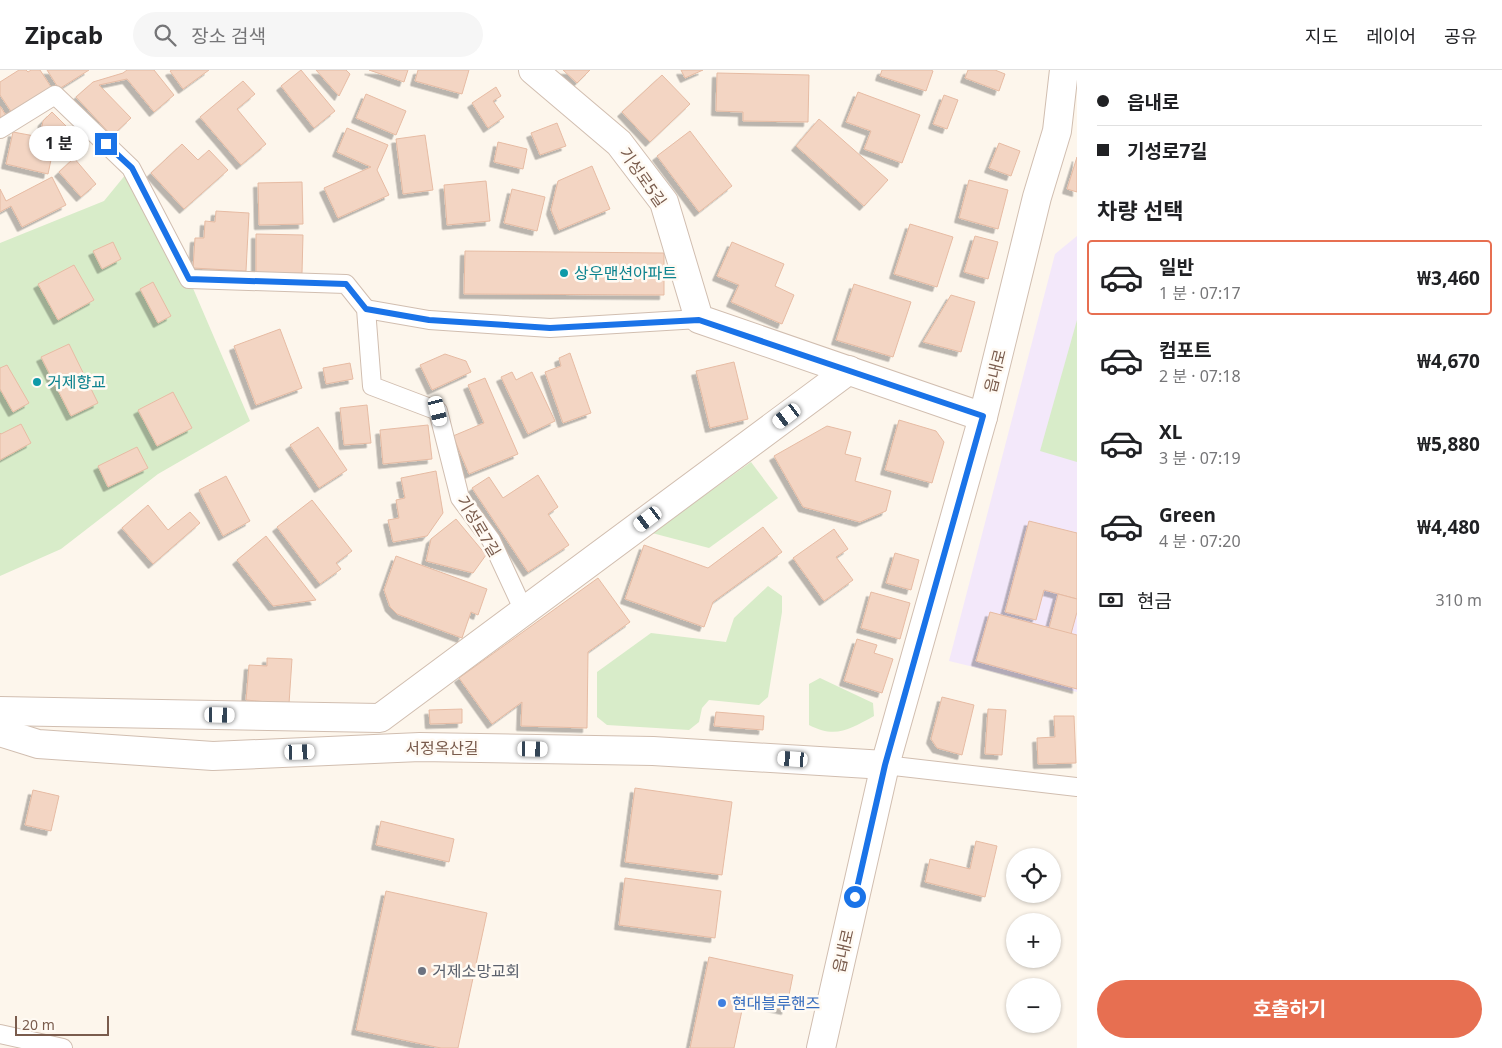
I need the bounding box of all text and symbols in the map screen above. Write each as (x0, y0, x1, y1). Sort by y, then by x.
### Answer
search box (133, 12, 483, 57)
text: Zipcab (25, 18, 103, 51)
icon: search (151, 21, 179, 49)
text: 장소 검색 (191, 23, 266, 49)
text: 지도 (1305, 24, 1338, 48)
text: 레이어 (1366, 24, 1416, 48)
text: 공유 (1444, 24, 1477, 48)
text: 읍내로 (1127, 89, 1179, 115)
callout: 1 분 (28, 126, 88, 162)
text: 1 분 (45, 132, 73, 154)
route end (95, 133, 117, 155)
text: 기성로7길 (1127, 138, 1208, 164)
street label: 기성로5길 (614, 143, 672, 211)
text: 차량 선택 (1097, 195, 1184, 225)
text: 일반 (1159, 254, 1194, 280)
icon: car (1099, 255, 1144, 300)
place label: 상우맨션아파트 (574, 262, 677, 284)
text: ₩3,460 (1417, 265, 1480, 291)
marker: 상우맨션아파트 (558, 267, 570, 279)
text: 1 분 · 07:17 (1159, 282, 1241, 304)
text: 컴포트 (1159, 337, 1211, 363)
icon: car (1099, 338, 1144, 383)
street label: 읍내로 (979, 347, 1011, 395)
text: ₩4,670 (1417, 348, 1480, 374)
text: 2 분 · 07:18 (1159, 365, 1241, 387)
place label: 거제향교 (47, 371, 106, 393)
marker: 거제향교 (31, 376, 43, 388)
car (427, 395, 448, 427)
car (770, 401, 803, 431)
text: XL (1159, 419, 1182, 445)
icon: car (1099, 421, 1144, 466)
text: ₩5,880 (1417, 431, 1480, 457)
text: 3 분 · 07:19 (1159, 447, 1241, 469)
street label: 기성로7길 (452, 491, 506, 561)
text: Green (1159, 502, 1216, 528)
car (631, 504, 664, 534)
icon: car (1099, 504, 1144, 549)
text: ₩4,480 (1417, 514, 1480, 540)
text: 4 분 · 07:20 (1159, 530, 1241, 552)
icon: cash (1097, 586, 1125, 614)
text: 현금 (1137, 588, 1172, 614)
text: 310 m (1435, 589, 1482, 611)
car (204, 707, 235, 723)
street label: 서정옥산길 (405, 737, 479, 759)
car (517, 741, 548, 757)
car (284, 744, 315, 760)
car (777, 750, 808, 768)
map controls (1006, 848, 1061, 1033)
button: locate (1006, 848, 1061, 903)
route start (844, 886, 866, 908)
button: + (1006, 913, 1061, 968)
street label: 읍내로 (827, 927, 859, 975)
place label: 거제소망교회 (432, 960, 520, 982)
marker: 거제소망교회 (416, 965, 428, 977)
button: − (1006, 978, 1061, 1033)
button: 호출하기 (1097, 980, 1482, 1038)
place label: 현대블루핸즈 (732, 992, 820, 1014)
marker: 현대블루핸즈 (716, 997, 728, 1009)
scale bar (15, 1013, 109, 1036)
text: 20 m (22, 1015, 55, 1034)

